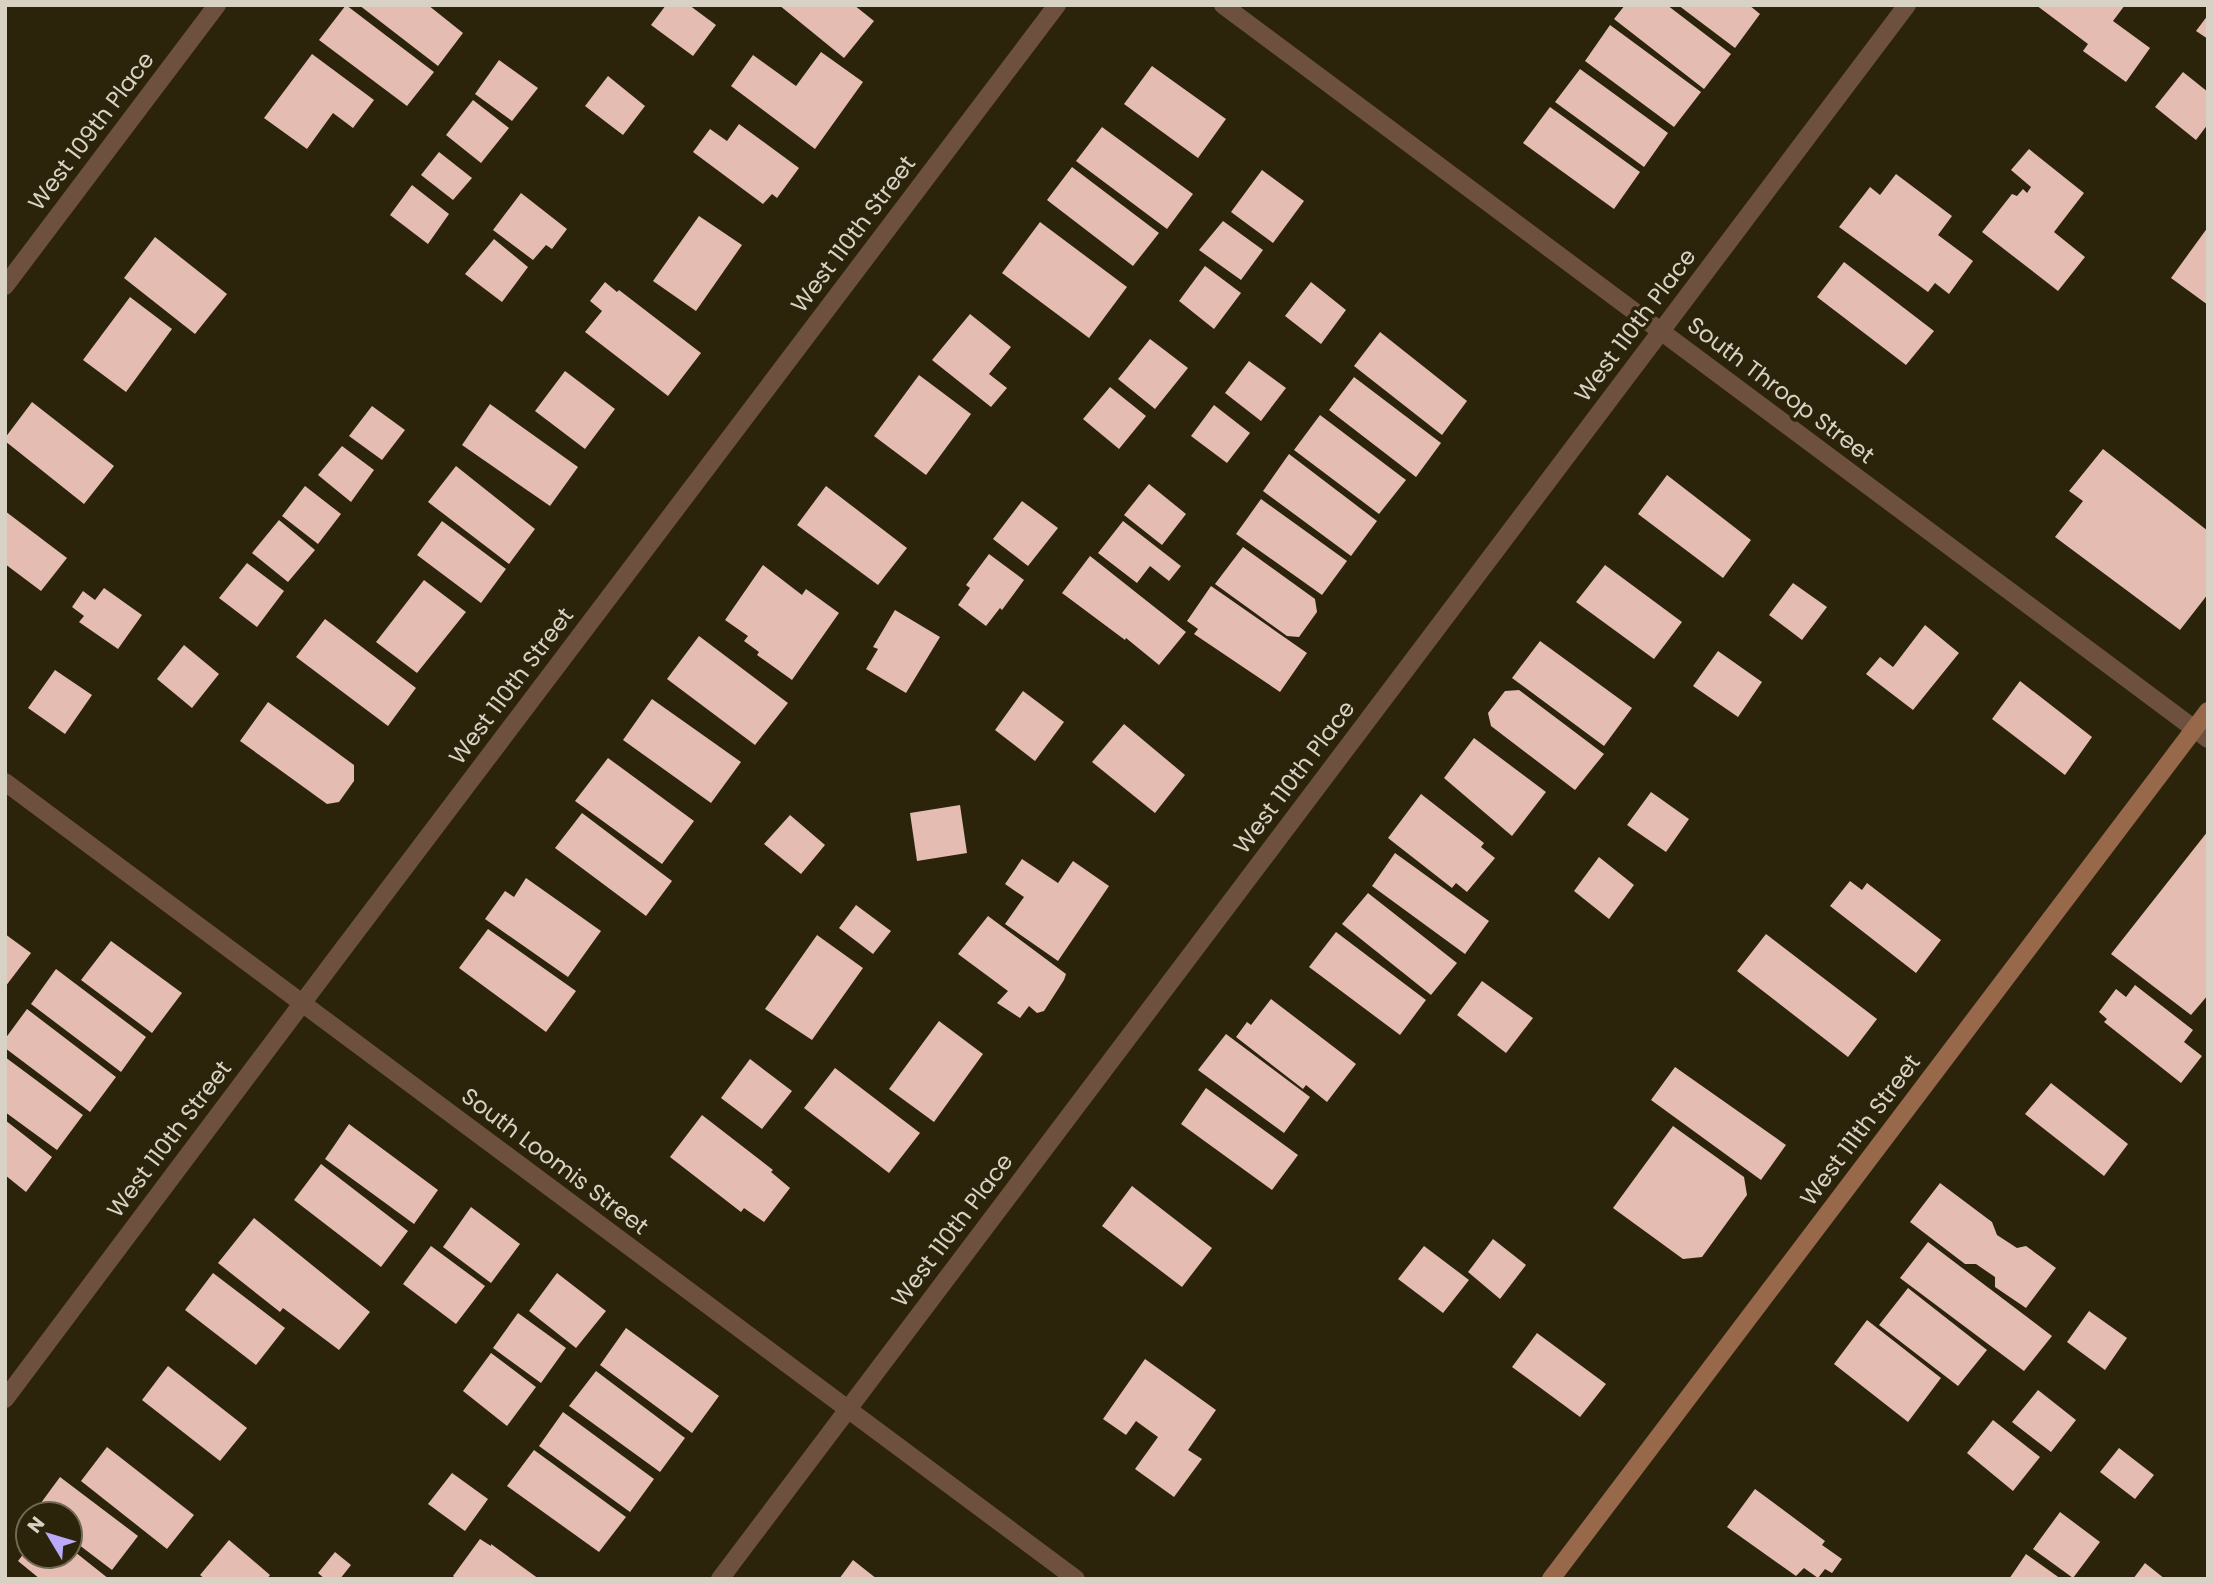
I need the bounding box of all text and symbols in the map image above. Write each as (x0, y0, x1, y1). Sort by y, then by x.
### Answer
street label: West 109th Place (21, 45, 161, 217)
street label: West 110th Street (783, 149, 923, 319)
street label: West 110th Place (1567, 242, 1703, 408)
street label: South Throop Street (1681, 309, 1881, 471)
street label: West 110th Street (441, 601, 581, 771)
street label: West 110th Place (1226, 694, 1362, 860)
street label: West 111th Street (1792, 1048, 1928, 1212)
street label: West 110th Street (99, 1054, 239, 1224)
street label: South Loomis Street (455, 1080, 655, 1242)
street label: West 110th Place (884, 1147, 1020, 1313)
north arrow (14, 1500, 84, 1570)
text: N (21, 1511, 51, 1539)

